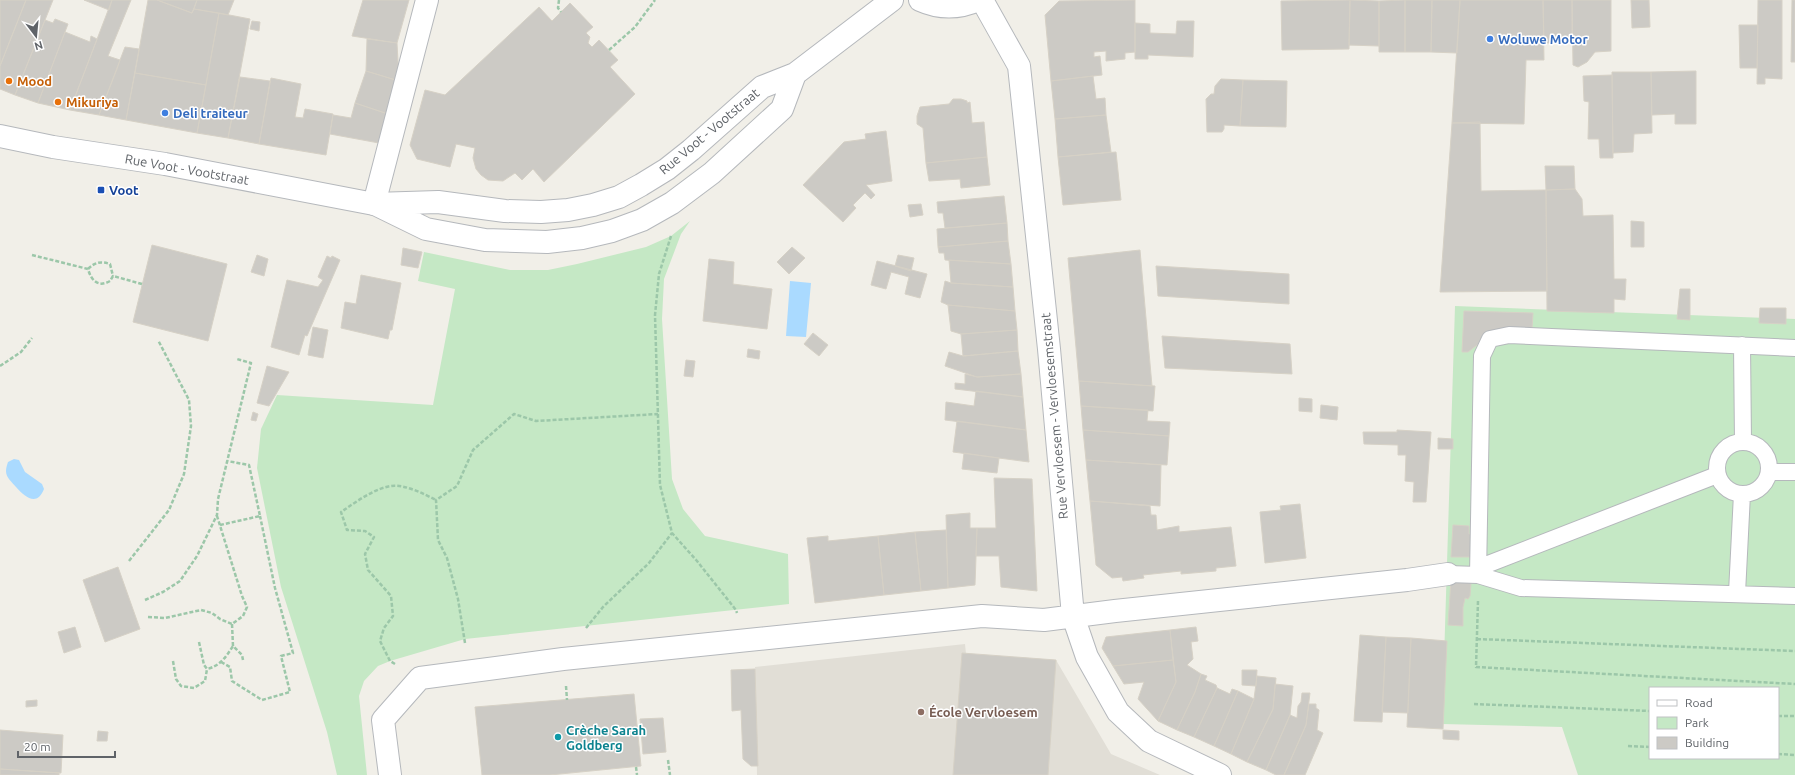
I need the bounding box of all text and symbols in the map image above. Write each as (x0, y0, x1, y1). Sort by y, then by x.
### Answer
north arrow (16, 16, 56, 56)
place label: Woluwe Motor (1498, 32, 1588, 46)
marker: Woluwe Motor (1485, 34, 1495, 44)
text: N (33, 39, 44, 53)
place label: Mood (17, 74, 52, 88)
marker: Mood (4, 76, 14, 86)
street label: Rue Voot - Vootstraat (656, 85, 762, 177)
place label: Mikuriya (66, 95, 119, 109)
marker: Mikuriya (53, 97, 63, 107)
place label: Deli traiteur (173, 106, 249, 120)
marker: Deli traiteur (160, 108, 170, 118)
street label: Rue Voot - Vootstraat (124, 151, 250, 187)
place label: Voot (109, 183, 139, 197)
marker: Voot (96, 185, 106, 195)
street label: Rue Vervloesem - Vervloesemstraat (1038, 312, 1070, 520)
legend (1649, 687, 1779, 759)
text: Road (1685, 696, 1713, 709)
place label: École Vervloesem (929, 704, 1038, 719)
marker: École Vervloesem (916, 707, 926, 717)
text: Park (1685, 716, 1709, 729)
place label: Crèche Sarah Goldberg (566, 723, 646, 752)
marker: Crèche Sarah Goldberg (553, 732, 563, 742)
scale bar (18, 733, 115, 759)
text: Building (1685, 736, 1729, 749)
text: 20 m (24, 740, 51, 753)

